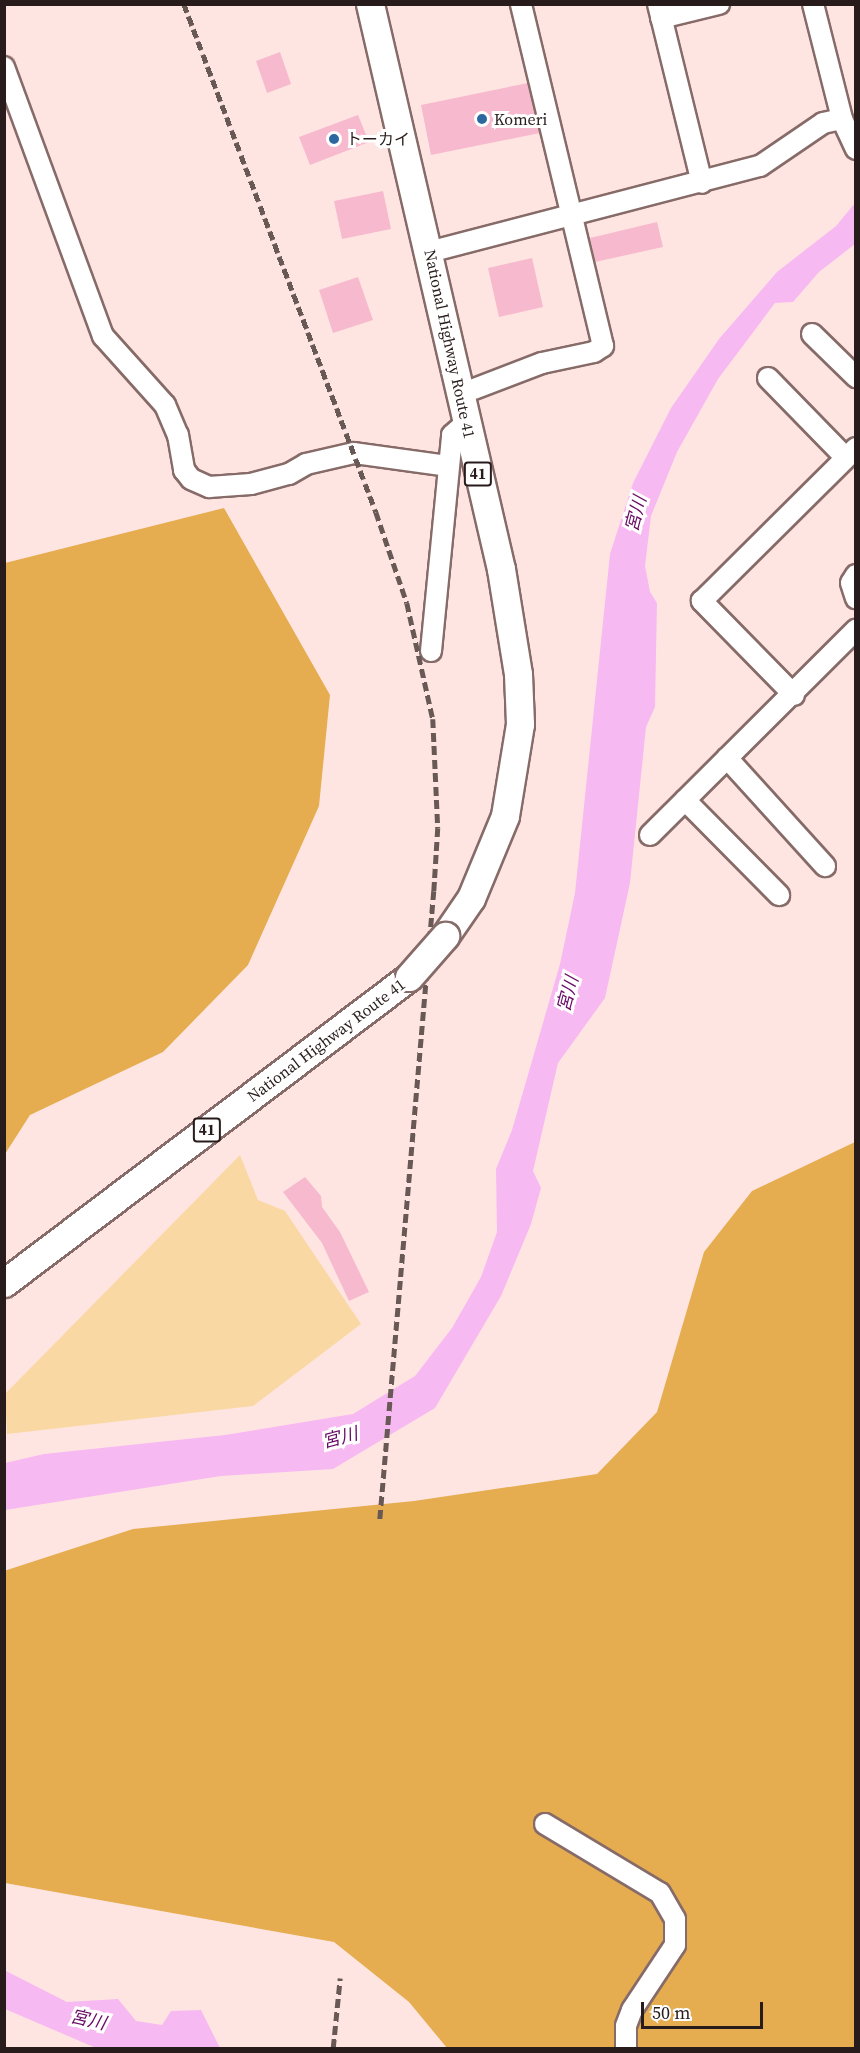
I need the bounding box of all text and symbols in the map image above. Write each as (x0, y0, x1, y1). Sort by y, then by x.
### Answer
place label: Komeri (494, 109, 547, 129)
marker: Komeri (475, 112, 489, 126)
place label: トーカイ (346, 129, 410, 149)
marker: トーカイ (327, 132, 341, 146)
street label: National Highway Route 41 (421, 248, 479, 440)
road number: 41 (463, 462, 493, 486)
water label: 宮川 (621, 494, 651, 534)
street label: National Highway Route 41 (243, 974, 409, 1106)
water label: 宮川 (553, 974, 583, 1014)
road number: 41 (192, 1118, 222, 1142)
water label: 宮川 (320, 1423, 360, 1453)
scale bar (644, 1990, 766, 2028)
text: 50 m (652, 2000, 690, 2025)
water label: 宮川 (68, 2005, 108, 2035)

